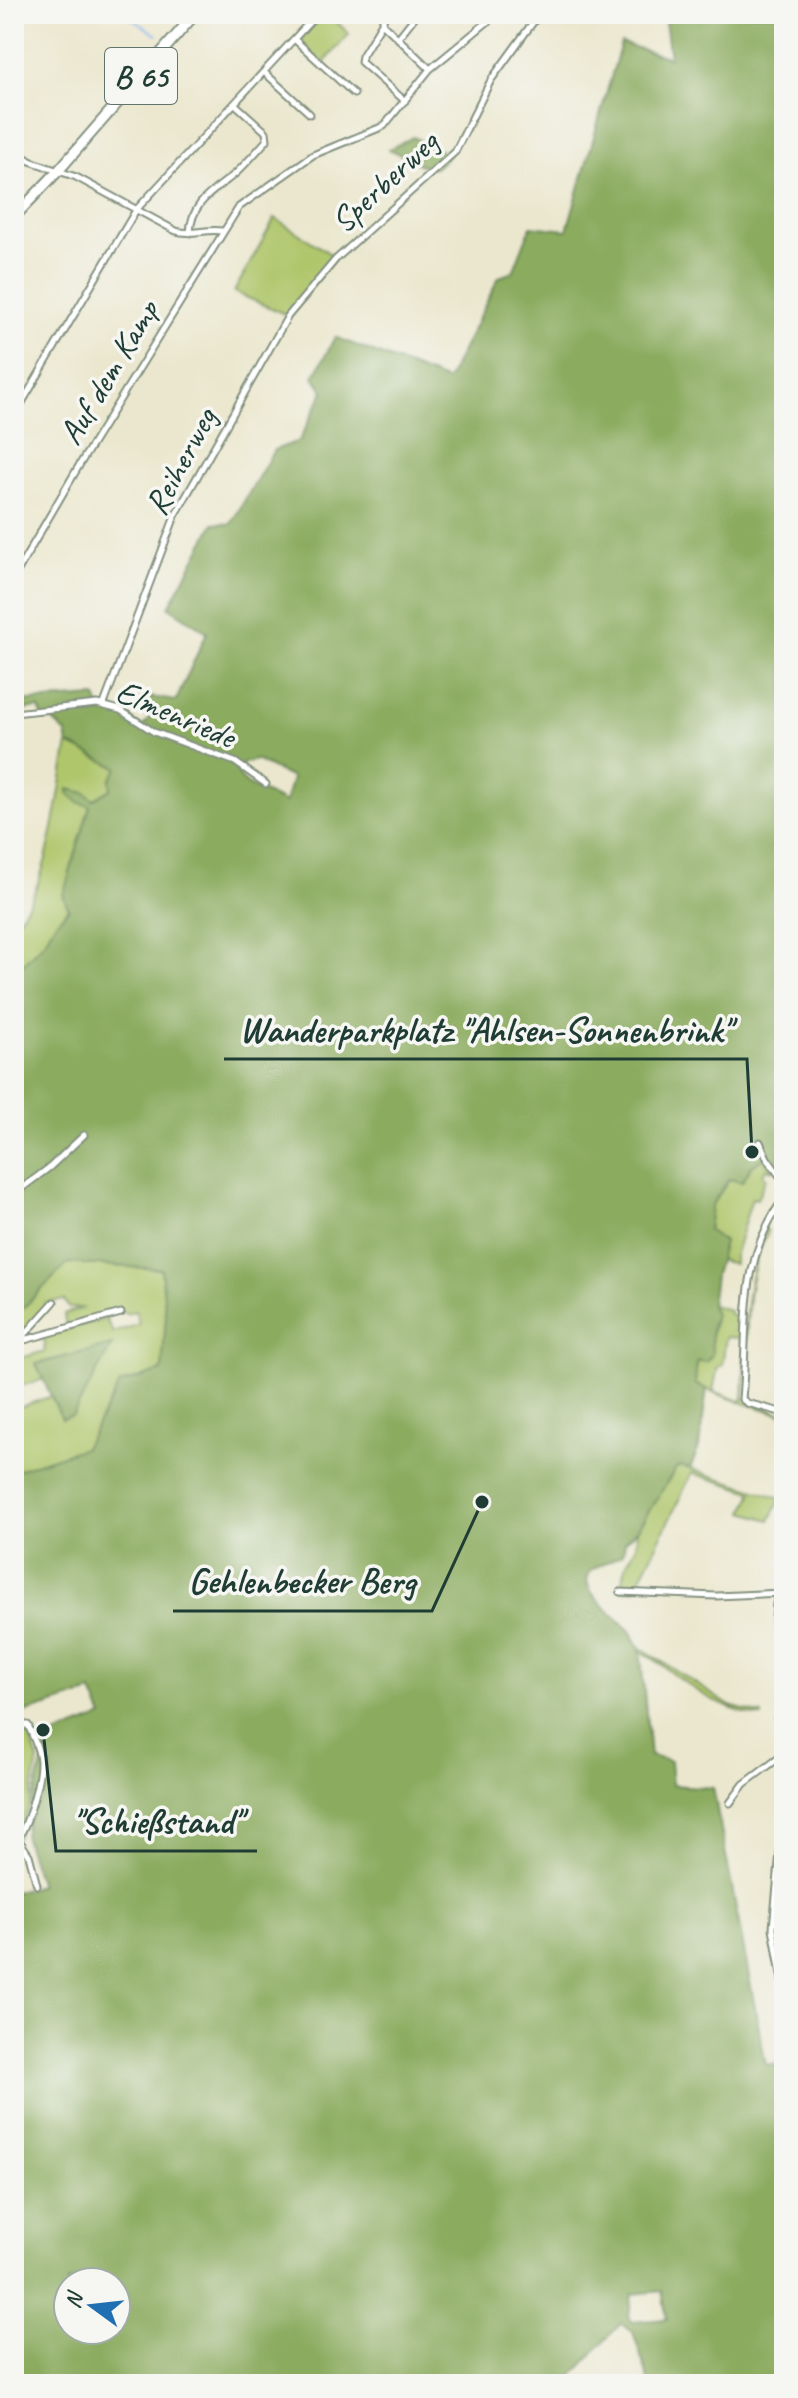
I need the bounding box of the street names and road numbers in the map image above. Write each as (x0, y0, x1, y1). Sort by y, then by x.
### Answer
road number: B 65 (105, 48, 177, 104)
street label: Sperberweg (322, 120, 448, 242)
street label: Auf dem Kamp (49, 290, 169, 452)
street label: Reiherweg (134, 399, 227, 522)
street label: Elmenriede (110, 669, 244, 759)

